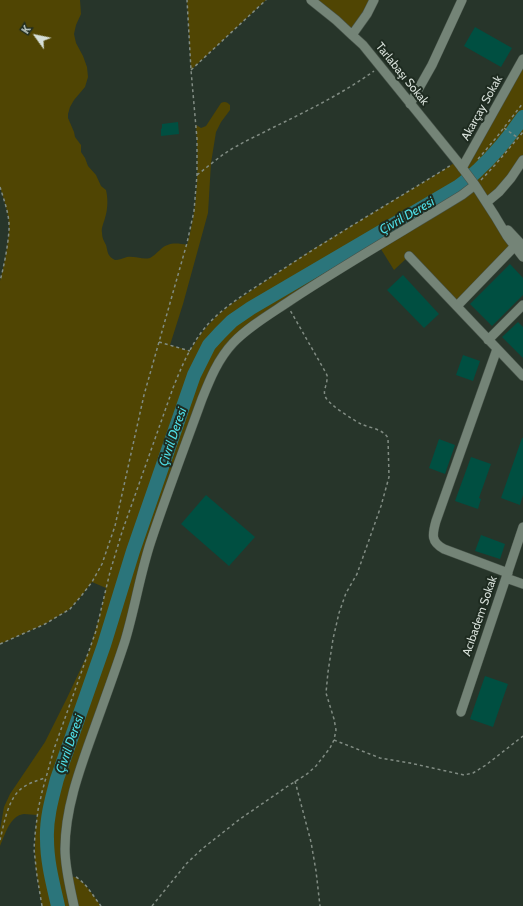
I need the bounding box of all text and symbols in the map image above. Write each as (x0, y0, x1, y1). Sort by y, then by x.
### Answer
north arrow (16, 16, 56, 56)
text: K (18, 23, 34, 36)
street label: Tarlabaşı Sokak (372, 40, 432, 108)
street label: Akarçay Sokak (458, 73, 506, 143)
water label: Çivril Deresi (377, 194, 437, 238)
water label: Çivril Deresi (156, 406, 190, 468)
street label: Acıbadem Sokak (460, 574, 500, 658)
water label: Çivril Deresi (53, 713, 87, 775)

